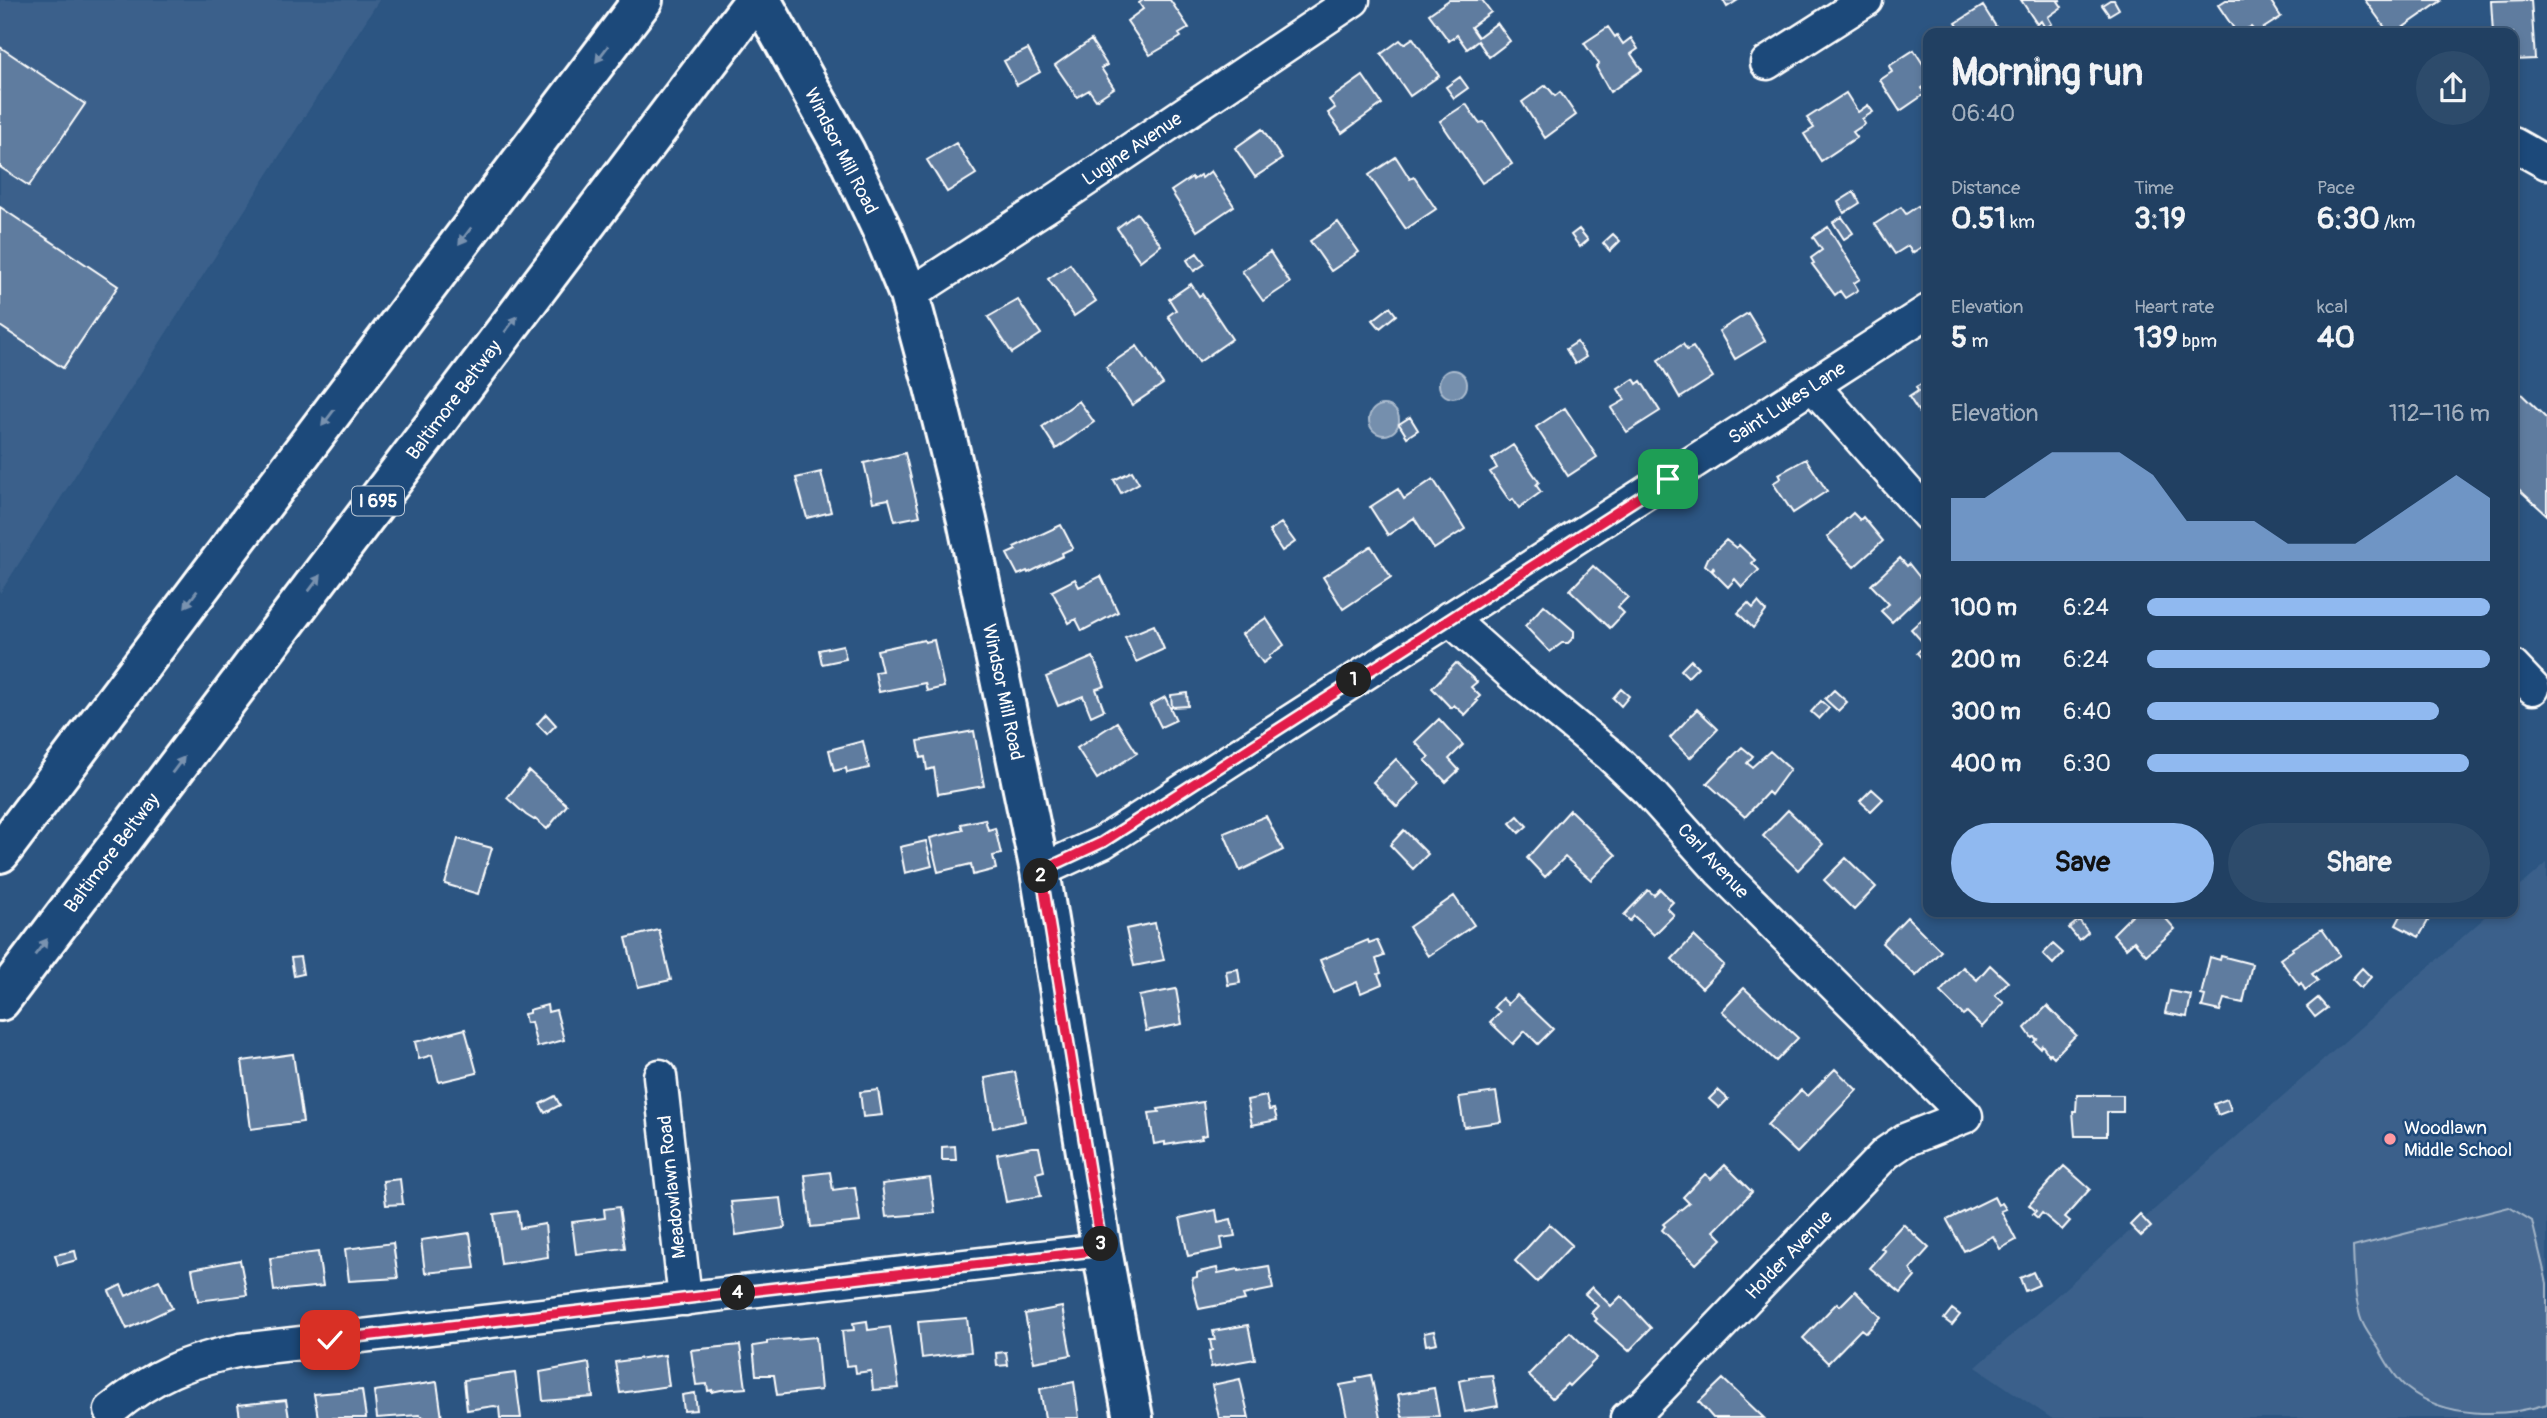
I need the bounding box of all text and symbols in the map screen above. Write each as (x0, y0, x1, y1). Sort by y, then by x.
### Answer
one-way arrow (595, 45, 609, 64)
text: Morning run (1951, 49, 2143, 97)
button: share (2416, 51, 2490, 125)
street label: Windsor Mill Road (799, 84, 883, 218)
text: 06:40 (1951, 99, 2015, 128)
street label: Lugine Avenue (1077, 106, 1187, 191)
text: Distance (1951, 176, 2020, 200)
text: Time (2134, 176, 2174, 200)
text: Pace (2317, 176, 2355, 200)
text: 0.51 (1951, 200, 2006, 237)
text: 3:19 (2134, 200, 2186, 237)
text: 6:30 (2317, 200, 2380, 237)
text: km (2006, 210, 2035, 234)
text: /km (2380, 210, 2415, 234)
one-way arrow (458, 227, 472, 245)
text: Elevation (1951, 295, 2023, 319)
text: Heart rate (2134, 295, 2214, 319)
text: kcal (2317, 295, 2348, 319)
one-way arrow (504, 315, 519, 333)
text: 5 (1951, 319, 1967, 356)
text: 139 (2134, 319, 2178, 356)
text: 40 (2317, 319, 2355, 356)
text: m (1967, 329, 1988, 353)
text: bpm (2178, 329, 2217, 353)
street label: Baltimore Beltway (401, 335, 507, 465)
street label: Saint Lukes Lane (1724, 356, 1851, 450)
text: Elevation (1951, 399, 2039, 428)
text: 112–116 m (2389, 399, 2490, 428)
one-way arrow (321, 409, 335, 427)
pin (1638, 449, 1698, 509)
icon: arrive (1649, 460, 1687, 498)
road number: I 695 (352, 486, 404, 516)
one-way arrow (308, 575, 323, 593)
one-way arrow (184, 590, 198, 609)
text: 100 m (1951, 593, 2017, 622)
text: 6:24 (2063, 593, 2109, 622)
street label: Windsor Mill Road (977, 622, 1029, 762)
text: 200 m (1951, 645, 2021, 674)
text: 6:24 (2063, 645, 2109, 674)
pin: 1 (1336, 662, 1372, 698)
text: 1 (1350, 667, 1357, 691)
text: 300 m (1951, 697, 2021, 726)
text: 6:40 (2063, 697, 2112, 726)
text: 400 m (1951, 749, 2021, 778)
text: 6:30 (2063, 749, 2111, 778)
one-way arrow (171, 756, 185, 774)
street label: Baltimore Beltway (59, 788, 165, 918)
street label: Carl Avenue (1672, 818, 1754, 904)
button: Save (1951, 823, 2214, 903)
button: Share (2228, 823, 2490, 903)
pin: 2 (1024, 858, 1058, 894)
text: 2 (1035, 863, 1046, 887)
one-way arrow (34, 937, 48, 956)
street label: Meadowlawn Road (653, 1114, 691, 1260)
place label: Woodlawn Middle School (2404, 1116, 2512, 1162)
marker: Woodlawn Middle School (2382, 1131, 2398, 1147)
street label: Holder Avenue (1740, 1205, 1838, 1305)
pin: 3 (1084, 1226, 1118, 1262)
text: 3 (1095, 1231, 1106, 1255)
pin: 4 (720, 1276, 756, 1310)
text: 4 (732, 1280, 743, 1304)
pin (300, 1310, 360, 1370)
icon: check (311, 1321, 349, 1359)

